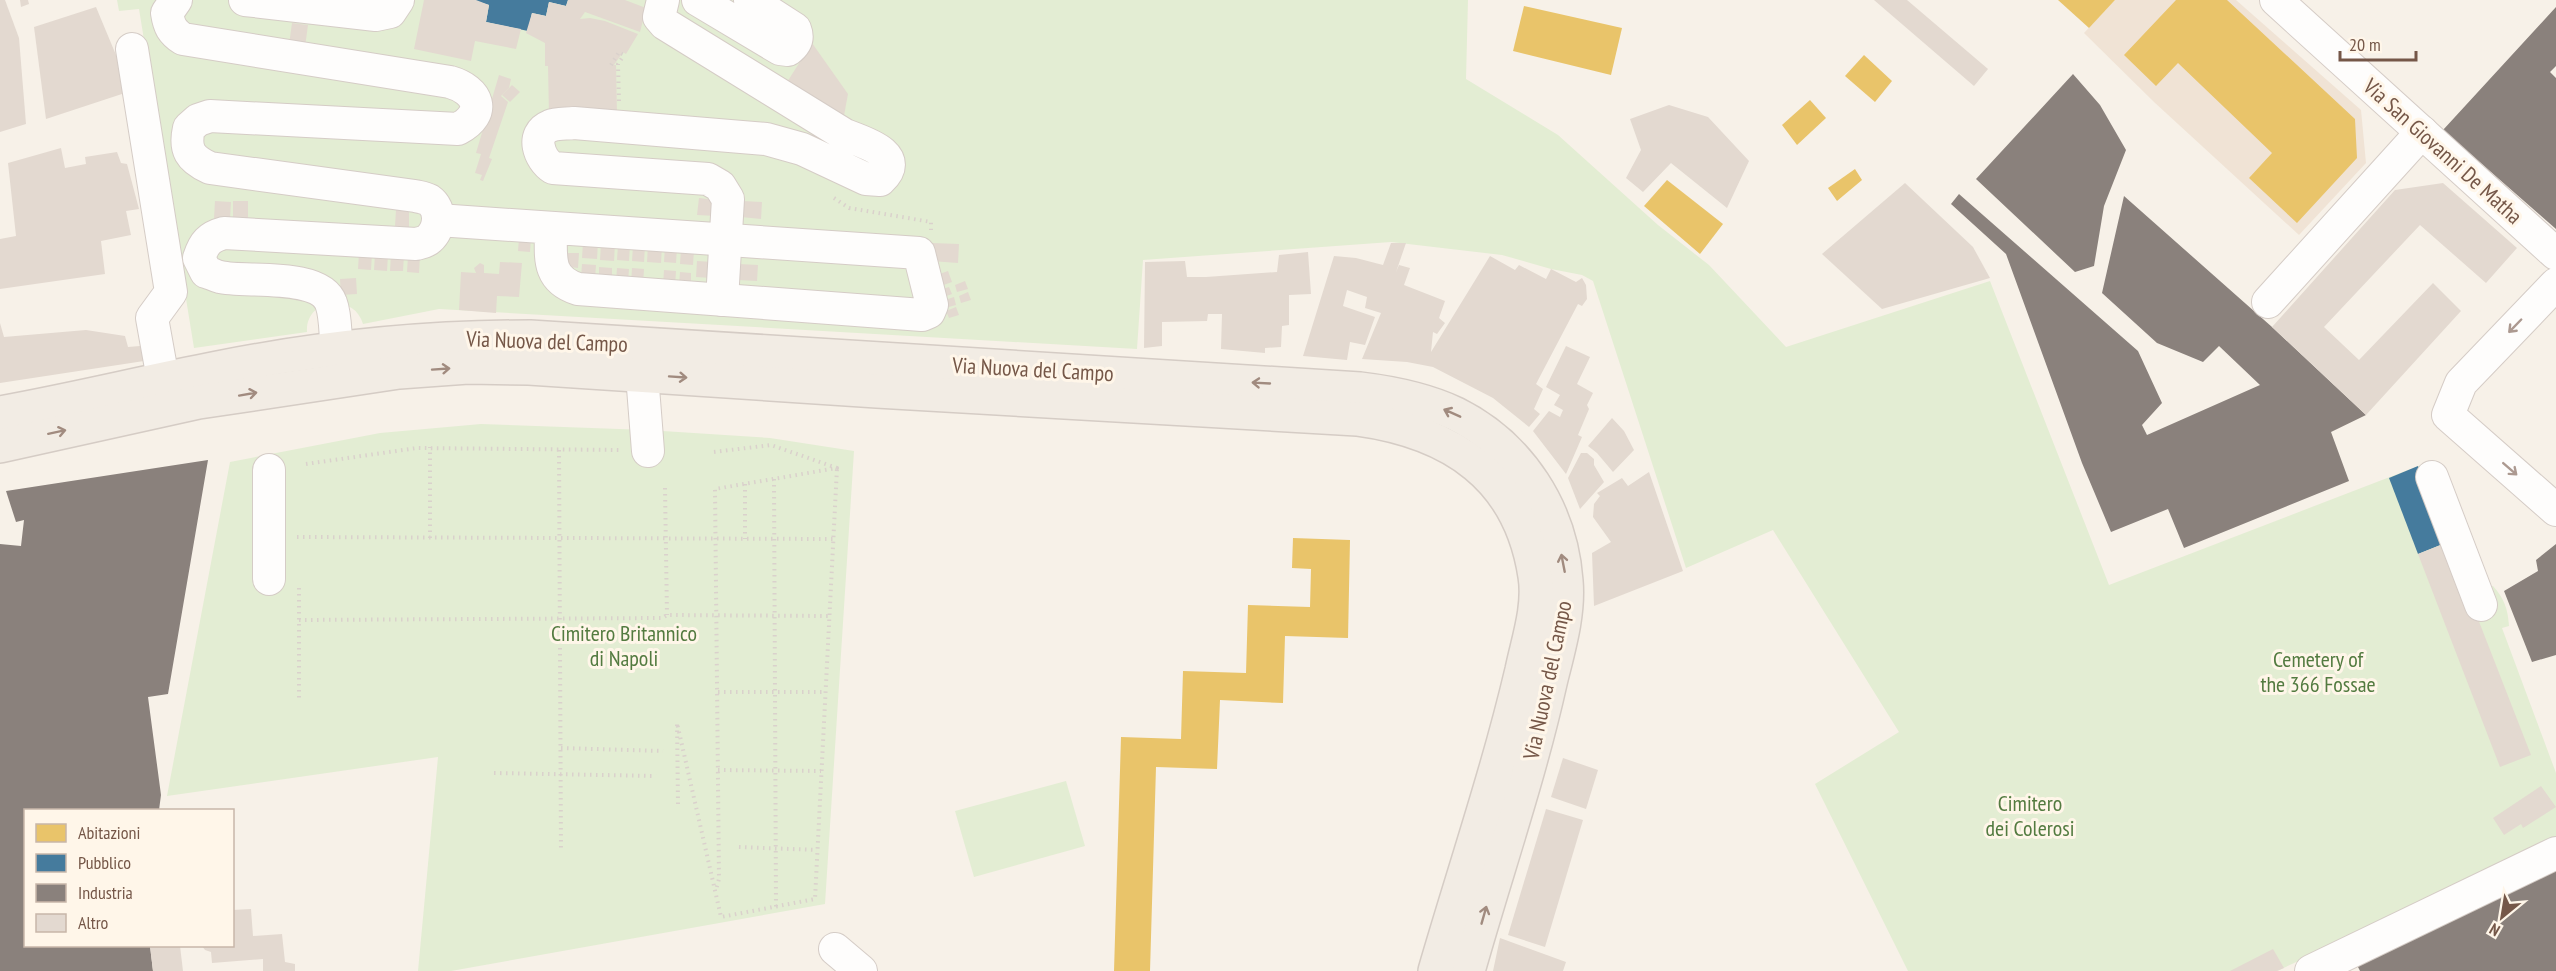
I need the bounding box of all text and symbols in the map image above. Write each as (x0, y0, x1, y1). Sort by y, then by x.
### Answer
scale bar (2340, 24, 2416, 62)
text: 20 m (2349, 33, 2381, 56)
street label: Via San Giovanni De Matha (2357, 71, 2528, 230)
one-way arrow (2508, 319, 2523, 334)
street label: Via Nuova del Campo (465, 324, 628, 358)
street label: Via Nuova del Campo (951, 351, 1114, 387)
one-way arrow (431, 363, 451, 374)
one-way arrow (667, 372, 687, 383)
one-way arrow (1251, 377, 1271, 388)
one-way arrow (238, 388, 257, 399)
one-way arrow (1443, 407, 1461, 419)
one-way arrow (47, 426, 66, 438)
one-way arrow (2502, 462, 2517, 476)
one-way arrow (1557, 554, 1568, 573)
street label: Via Nuova del Campo (1516, 598, 1577, 763)
park label: Cimitero Britannico di Napoli (551, 619, 697, 672)
park label: Cemetery of the 366 Fossae (2260, 645, 2376, 698)
park label: Cimitero dei Colerosi (1986, 789, 2074, 842)
legend (24, 809, 234, 947)
text: Abitazioni (78, 821, 140, 844)
text: Pubblico (78, 851, 131, 874)
text: Industria (78, 881, 133, 904)
north arrow (2472, 887, 2532, 947)
one-way arrow (1479, 906, 1490, 925)
text: Altro (78, 911, 109, 934)
text: N (2486, 919, 2503, 941)

